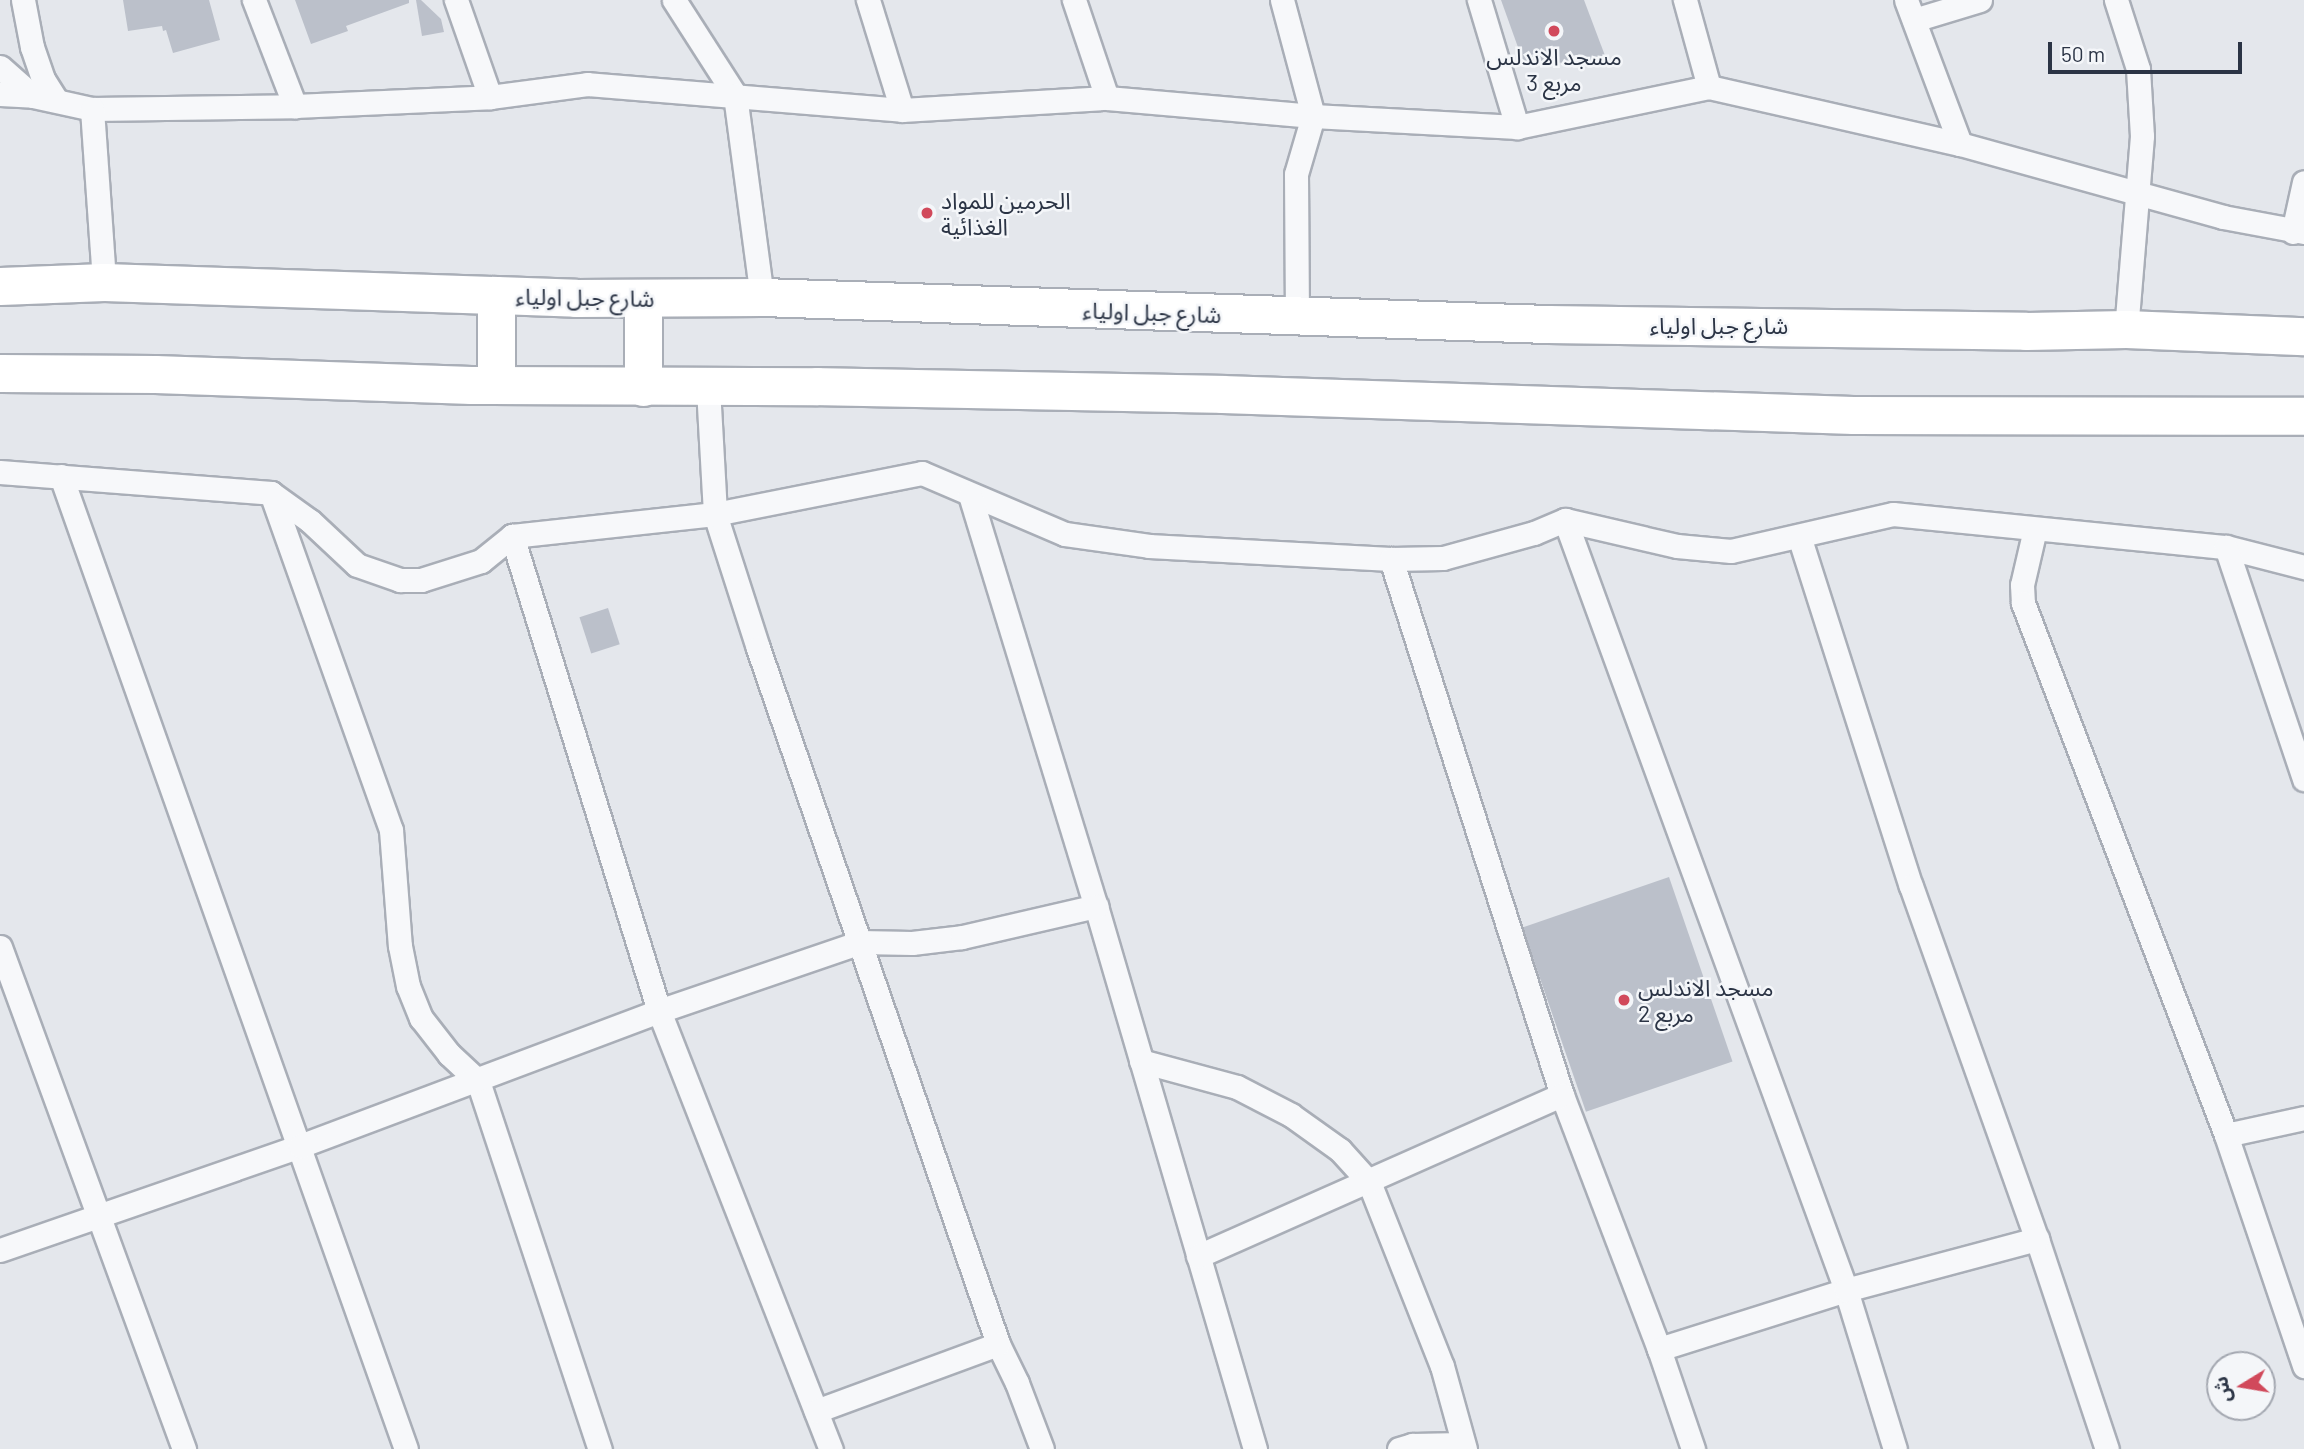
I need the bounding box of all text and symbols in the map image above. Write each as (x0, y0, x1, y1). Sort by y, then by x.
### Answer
marker: مسجد الاندلس مربع 3 (1546, 23, 1562, 39)
scale bar (2052, 28, 2246, 72)
text: 50 m (2061, 41, 2105, 66)
place label: مسجد الاندلس مربع 3 (1486, 42, 1622, 96)
place label: الحرمين للمواد الغذائية (941, 186, 1071, 240)
marker: الحرمين للمواد الغذائية (919, 205, 935, 221)
street label: شارع جبل اولياء (515, 282, 655, 312)
street label: شارع جبل اولياء (1082, 296, 1222, 328)
street label: شارع جبل اولياء (1650, 311, 1788, 339)
place label: مسجد الاندلس مربع 2 (1638, 973, 1774, 1027)
marker: مسجد الاندلس مربع 2 (1616, 992, 1632, 1008)
north arrow (2206, 1351, 2276, 1421)
text: ش (2208, 1375, 2236, 1405)

